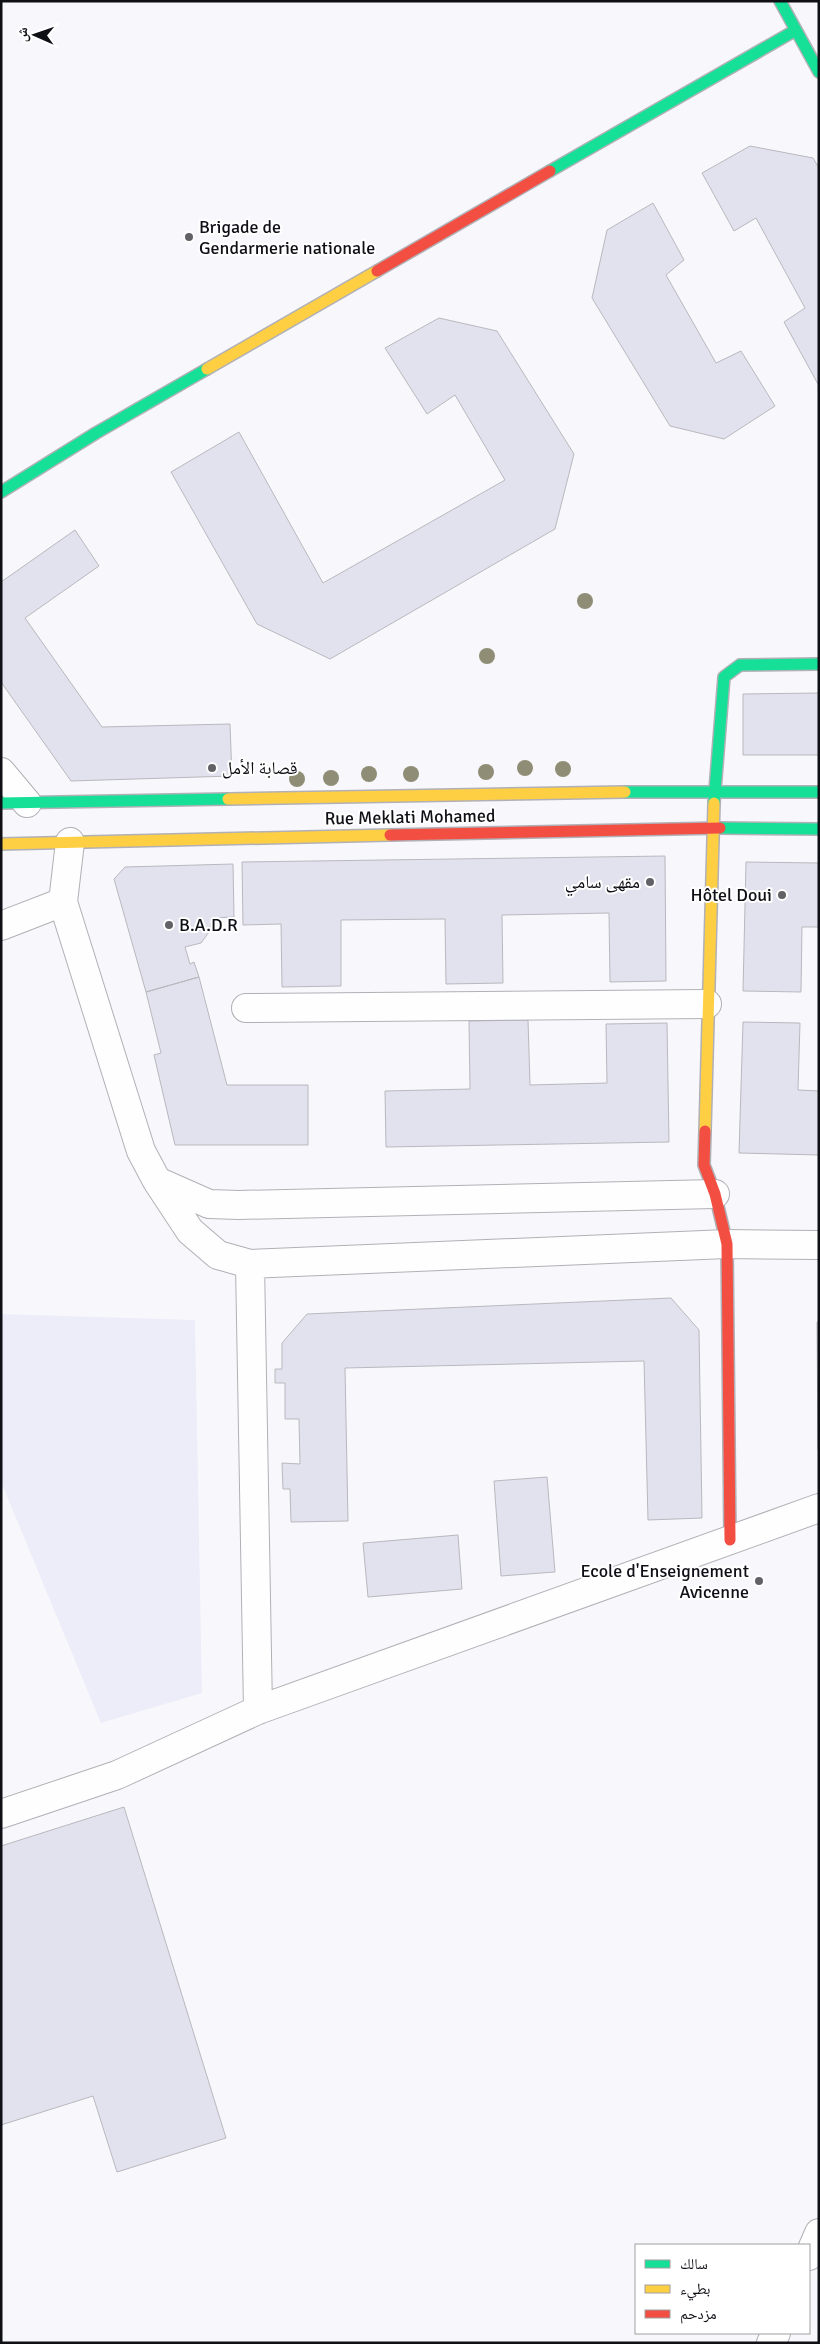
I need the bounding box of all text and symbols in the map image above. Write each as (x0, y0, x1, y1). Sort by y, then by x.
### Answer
north arrow (10, 10, 60, 60)
text: ش (14, 27, 31, 42)
place label: Brigade de Gendarmerie nationale (199, 216, 375, 259)
marker: Brigade de Gendarmerie nationale (183, 231, 195, 243)
place label: قصابة الأمل (222, 757, 298, 779)
marker: قصابة الأمل (206, 762, 218, 774)
street label: Rue Meklati Mohamed (324, 805, 496, 829)
place label: مقهى سامي (565, 871, 640, 897)
marker: مقهى سامي (644, 876, 656, 888)
place label: Hôtel Doui (691, 884, 772, 906)
marker: Hôtel Doui (776, 889, 788, 901)
place label: B.A.D.R (179, 914, 238, 936)
marker: B.A.D.R (163, 919, 175, 931)
place label: Ecole d'Enseignement Avicenne (580, 1560, 749, 1603)
marker: Ecole d'Enseignement Avicenne (753, 1575, 765, 1587)
legend (635, 2244, 810, 2334)
text: سالك (680, 2255, 708, 2273)
text: بطيء (680, 2280, 710, 2301)
text: مزدحم (680, 2305, 717, 2324)

